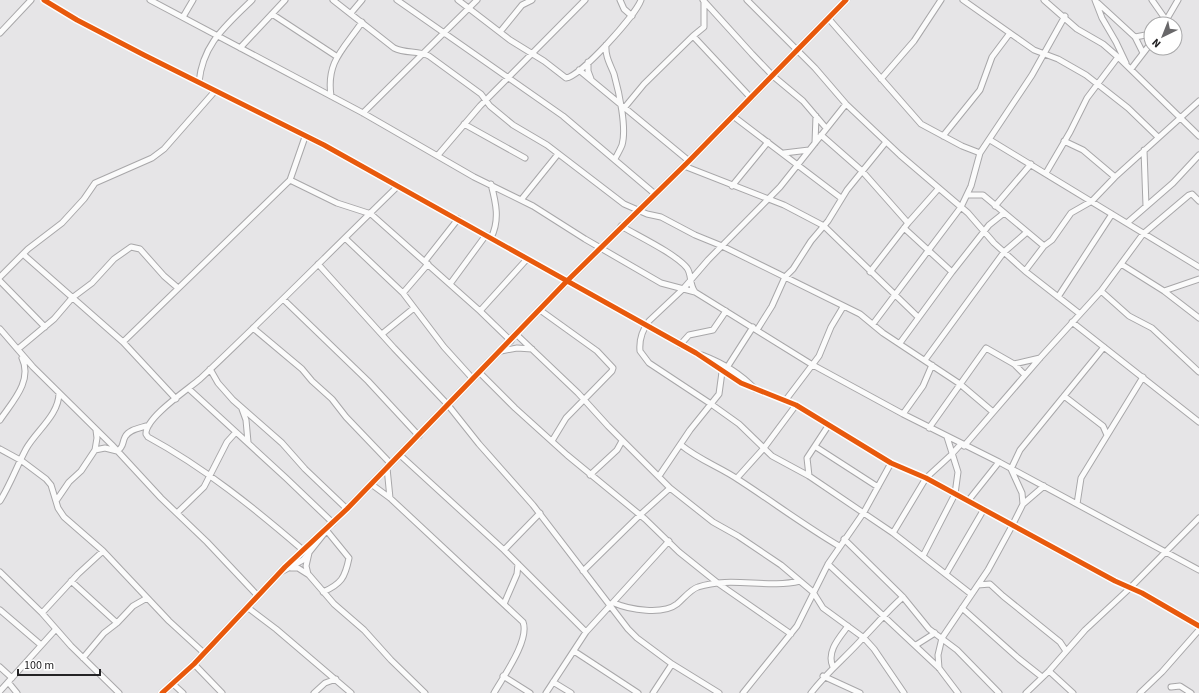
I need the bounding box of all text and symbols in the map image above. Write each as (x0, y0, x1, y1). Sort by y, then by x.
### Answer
north arrow (1143, 16, 1183, 56)
text: N (1149, 35, 1164, 51)
scale bar (18, 651, 100, 677)
text: 100 m (24, 657, 54, 674)

